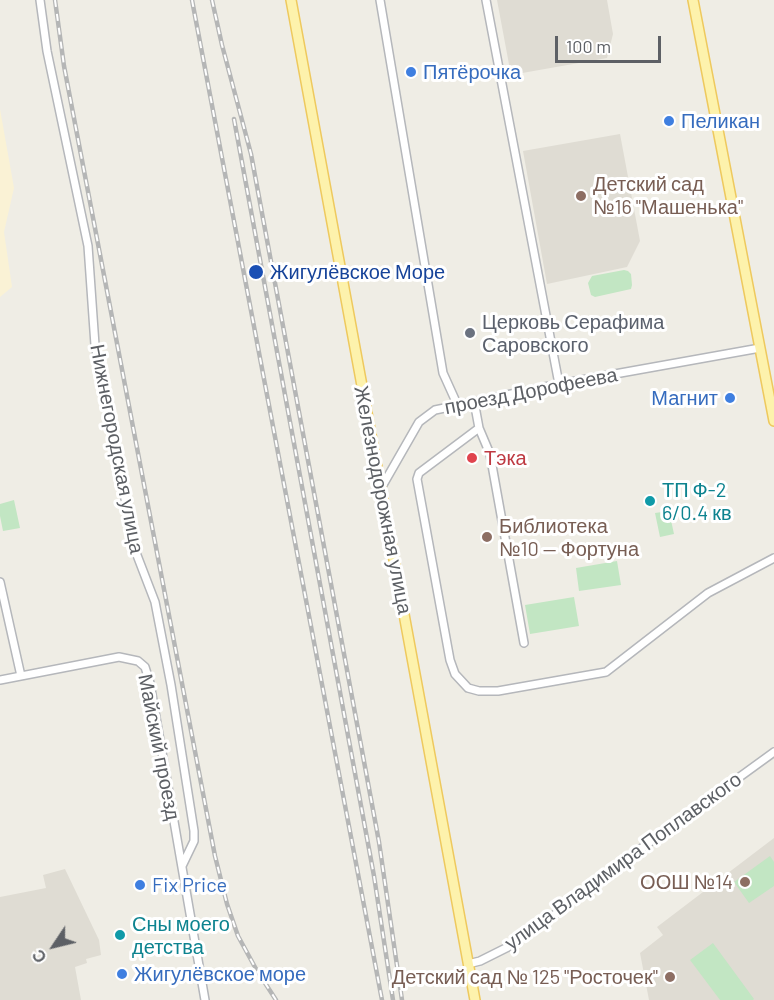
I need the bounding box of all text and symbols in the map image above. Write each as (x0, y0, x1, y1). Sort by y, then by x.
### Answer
scale bar (558, 24, 664, 62)
text: 100 m (566, 35, 611, 57)
place label: Пятёрочка (423, 60, 521, 84)
marker: Пятёрочка (404, 65, 418, 79)
place label: Пеликан (681, 109, 760, 133)
marker: Пеликан (662, 114, 676, 128)
place label: Детский сад №16 "Машенька" (593, 172, 743, 219)
marker: Детский сад №16 "Машенька" (574, 189, 588, 203)
place label: Жигулёвское Море (270, 260, 445, 284)
marker: Жигулёвское Море (247, 263, 265, 281)
place label: Церковь Серафима Саровского (482, 310, 664, 357)
marker: Церковь Серафима Саровского (463, 326, 477, 340)
street label: Нижнегородская улица (85, 342, 149, 556)
street label: проезд Дорофеева (443, 362, 619, 420)
street label: Железнодорожная улица (349, 384, 417, 616)
place label: Магнит (651, 386, 718, 410)
marker: Магнит (723, 391, 737, 405)
place label: Тэка (484, 446, 527, 470)
marker: Тэка (465, 451, 479, 465)
place label: ТП Ф-2 6/0.4 кв (662, 478, 732, 525)
marker: ТП Ф-2 6/0.4 кв (643, 494, 657, 508)
place label: Библиотека №10 — Фортуна (499, 514, 639, 561)
marker: Библиотека №10 — Фортуна (480, 530, 494, 544)
street label: Майский проезд (133, 672, 185, 822)
street label: улица Владимира Поплавского (500, 767, 746, 955)
place label: ООШ №14 (640, 870, 733, 894)
place label: Fix Price (152, 873, 227, 897)
marker: ООШ №14 (738, 875, 752, 889)
marker: Fix Price (133, 878, 147, 892)
place label: Сны моего детства (132, 912, 230, 959)
north arrow (24, 916, 84, 976)
marker: Сны моего детства (113, 928, 127, 942)
text: С (28, 946, 50, 967)
place label: Жигулёвское море (134, 962, 306, 986)
place label: Детский сад № 125 "Росточек" (392, 965, 658, 989)
marker: Жигулёвское море (115, 967, 129, 981)
marker: Детский сад № 125 "Росточек" (663, 970, 677, 984)

